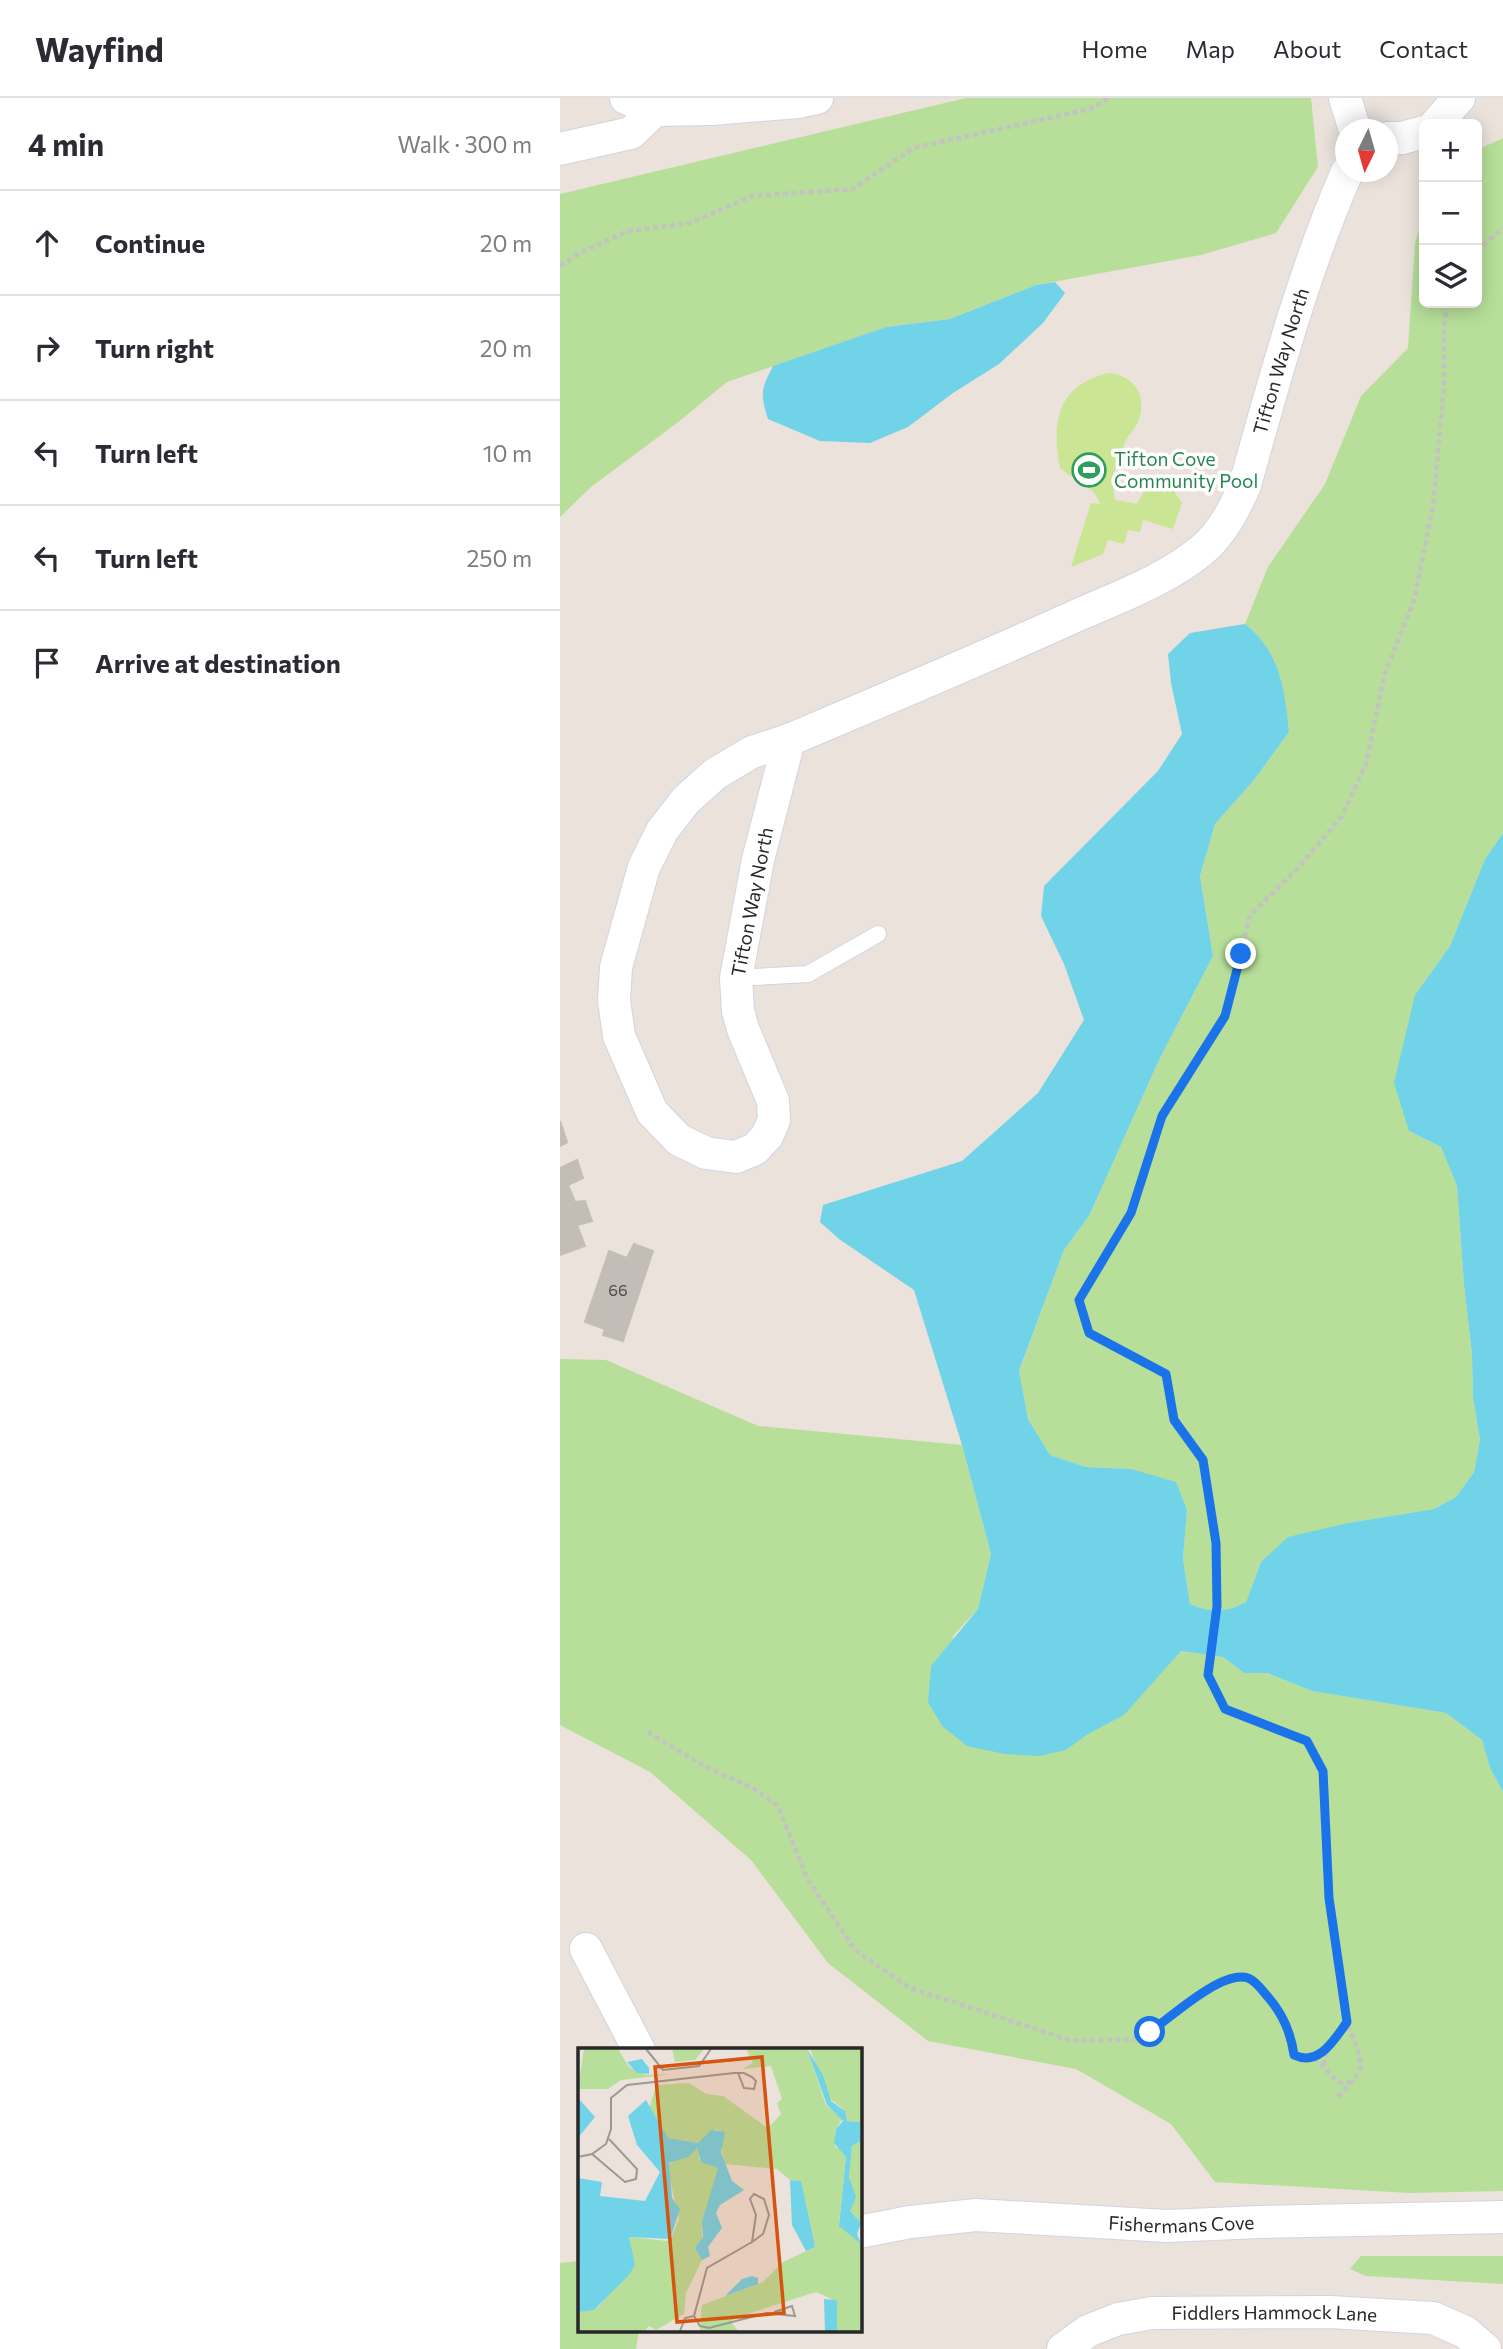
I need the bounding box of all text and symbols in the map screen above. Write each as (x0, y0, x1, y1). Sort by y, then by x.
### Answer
text: Wayfind (35, 28, 164, 69)
text: Home (1082, 34, 1148, 63)
text: Map (1186, 34, 1235, 63)
text: About (1273, 34, 1341, 63)
text: Contact (1379, 34, 1468, 63)
north arrow (1335, 119, 1398, 182)
map controls (1419, 119, 1482, 308)
button: + (1419, 119, 1482, 182)
text: 4 min (28, 125, 104, 162)
text: Walk · 300 m (398, 130, 532, 158)
button: − (1419, 182, 1482, 245)
icon: ahead (28, 224, 66, 262)
text: Continue (95, 227, 205, 258)
text: 20 m (480, 229, 532, 257)
button: layers (1419, 245, 1482, 308)
street label: Tifton Way North (1248, 285, 1313, 437)
icon: right (28, 329, 66, 367)
text: Turn right (95, 332, 214, 363)
text: 20 m (480, 334, 532, 362)
icon: left (28, 434, 66, 472)
text: Turn left (95, 437, 198, 468)
text: 10 m (483, 439, 532, 467)
place label: Tifton Cove Community Pool (1114, 447, 1258, 492)
sports icon: Tifton Cove Community Pool (1070, 451, 1108, 489)
icon: left (28, 539, 66, 577)
text: Turn left (95, 542, 198, 573)
text: 250 m (467, 544, 532, 572)
icon: arrive (28, 644, 66, 682)
text: Arrive at destination (95, 647, 341, 678)
street label: Tifton Way North (726, 825, 777, 979)
route end (1225, 938, 1256, 969)
house number: 66 (608, 1280, 628, 1299)
route start (1134, 2016, 1165, 2047)
inset map (578, 2048, 861, 2332)
street label: Fishermans Cove (1108, 2210, 1255, 2237)
street label: Fiddlers Hammock Lane (1171, 2300, 1378, 2326)

